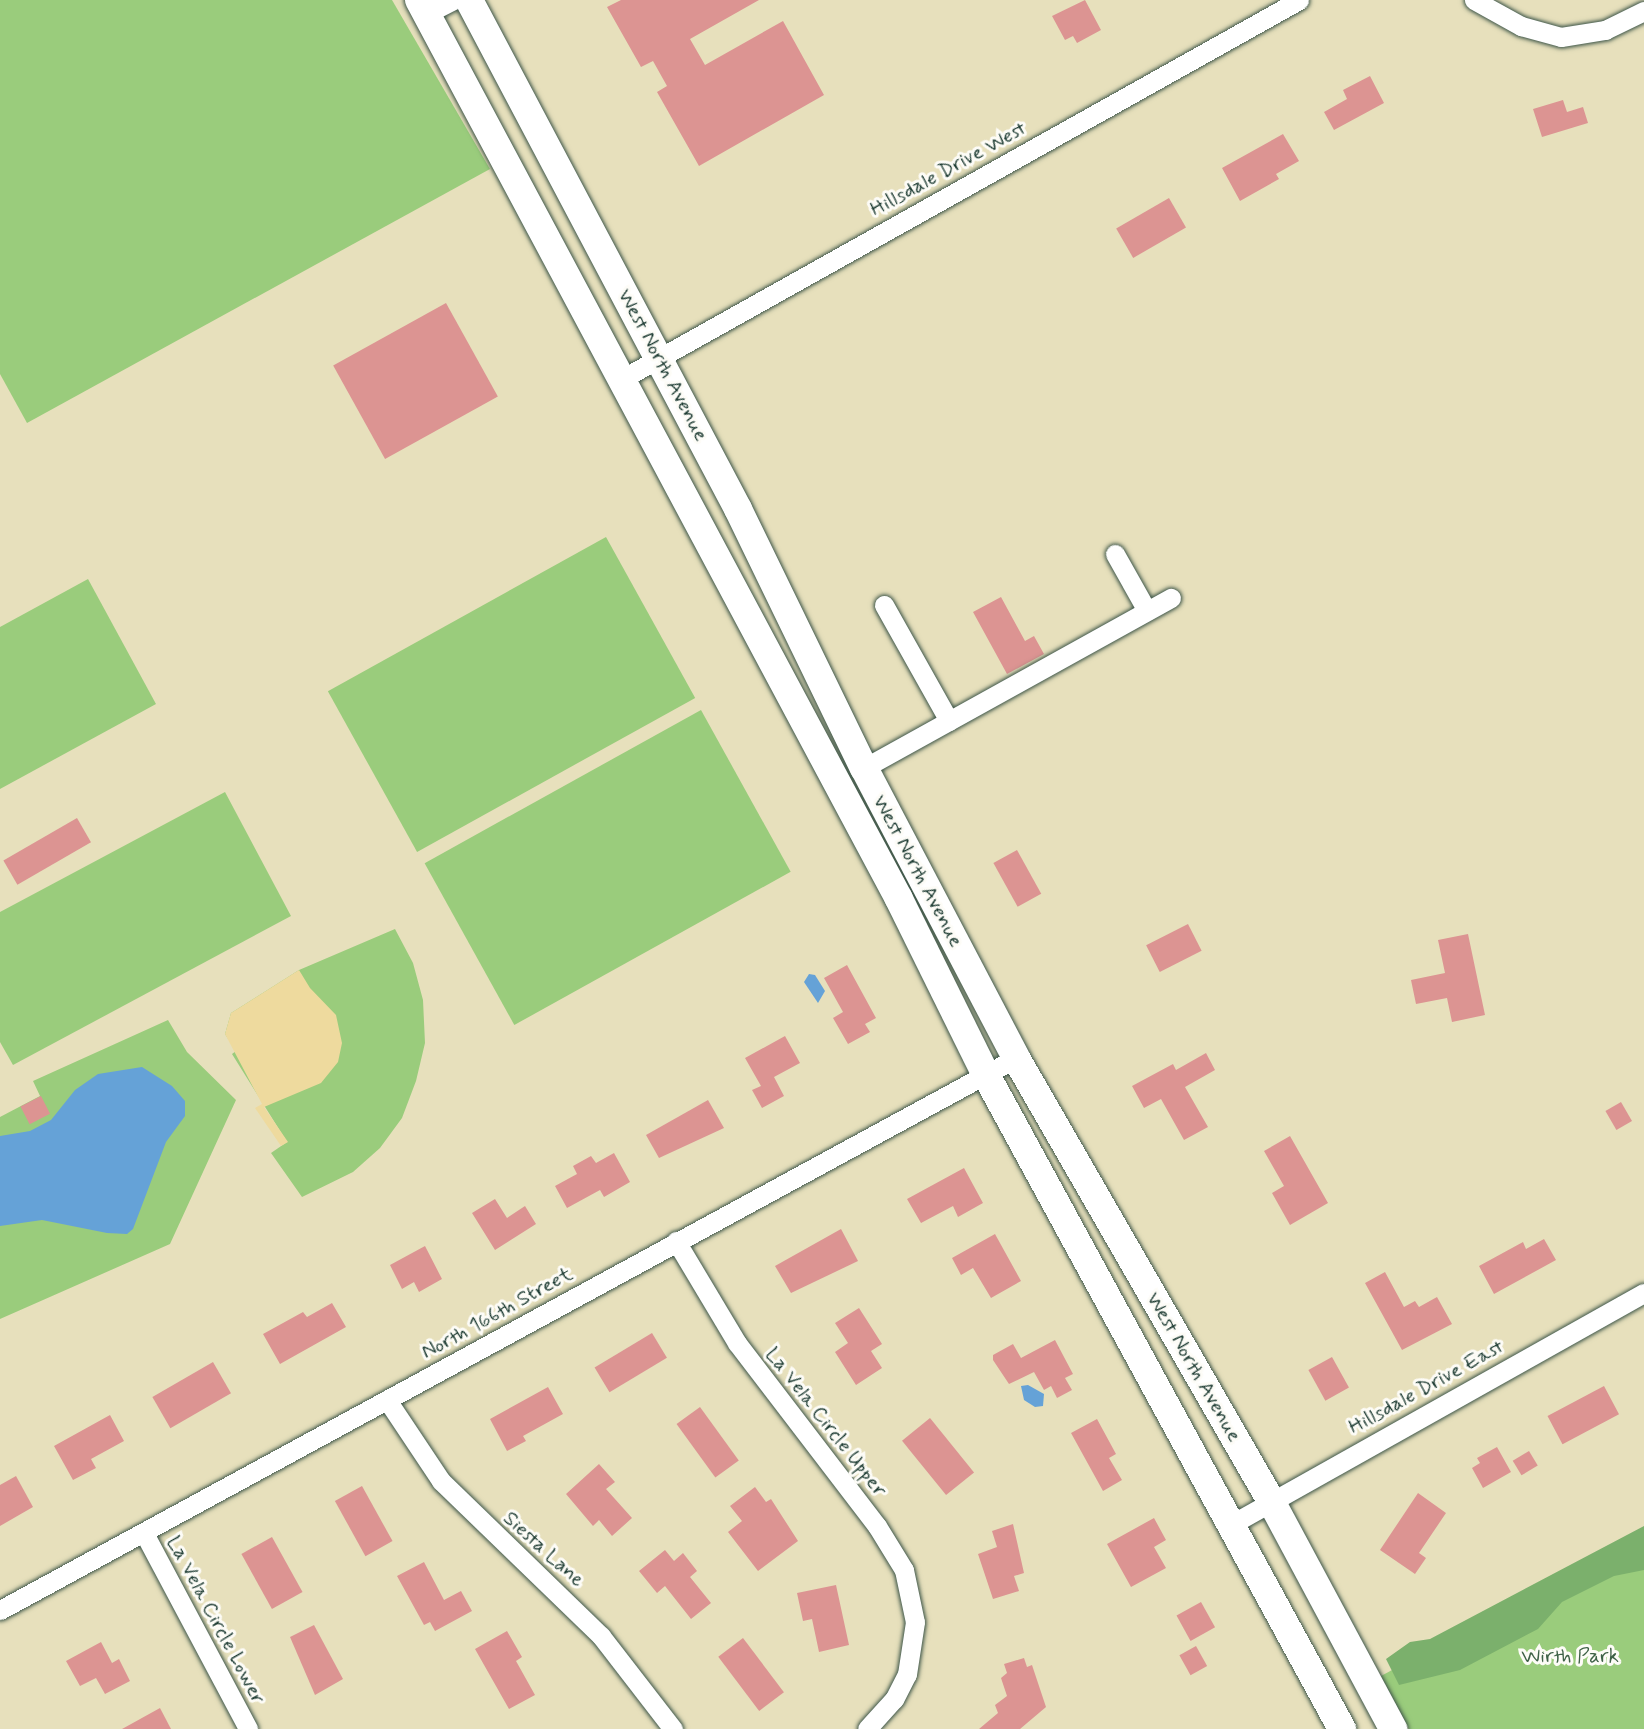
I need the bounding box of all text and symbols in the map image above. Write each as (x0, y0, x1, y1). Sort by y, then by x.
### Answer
street label: Hillsdale Drive West (866, 116, 1030, 222)
street label: West North Avenue (612, 285, 714, 445)
street label: West North Avenue (867, 791, 969, 951)
street label: North 166th Street (417, 1261, 577, 1365)
street label: West North Avenue (1141, 1288, 1247, 1446)
street label: Hillsdale Drive East (1347, 1335, 1505, 1439)
street label: La Vela Circle Upper (760, 1343, 892, 1501)
street label: Siesta Lane (498, 1506, 590, 1592)
street label: La Vela Circle Lower (161, 1532, 271, 1708)
park label: Wirth Park (1521, 1643, 1619, 1669)

